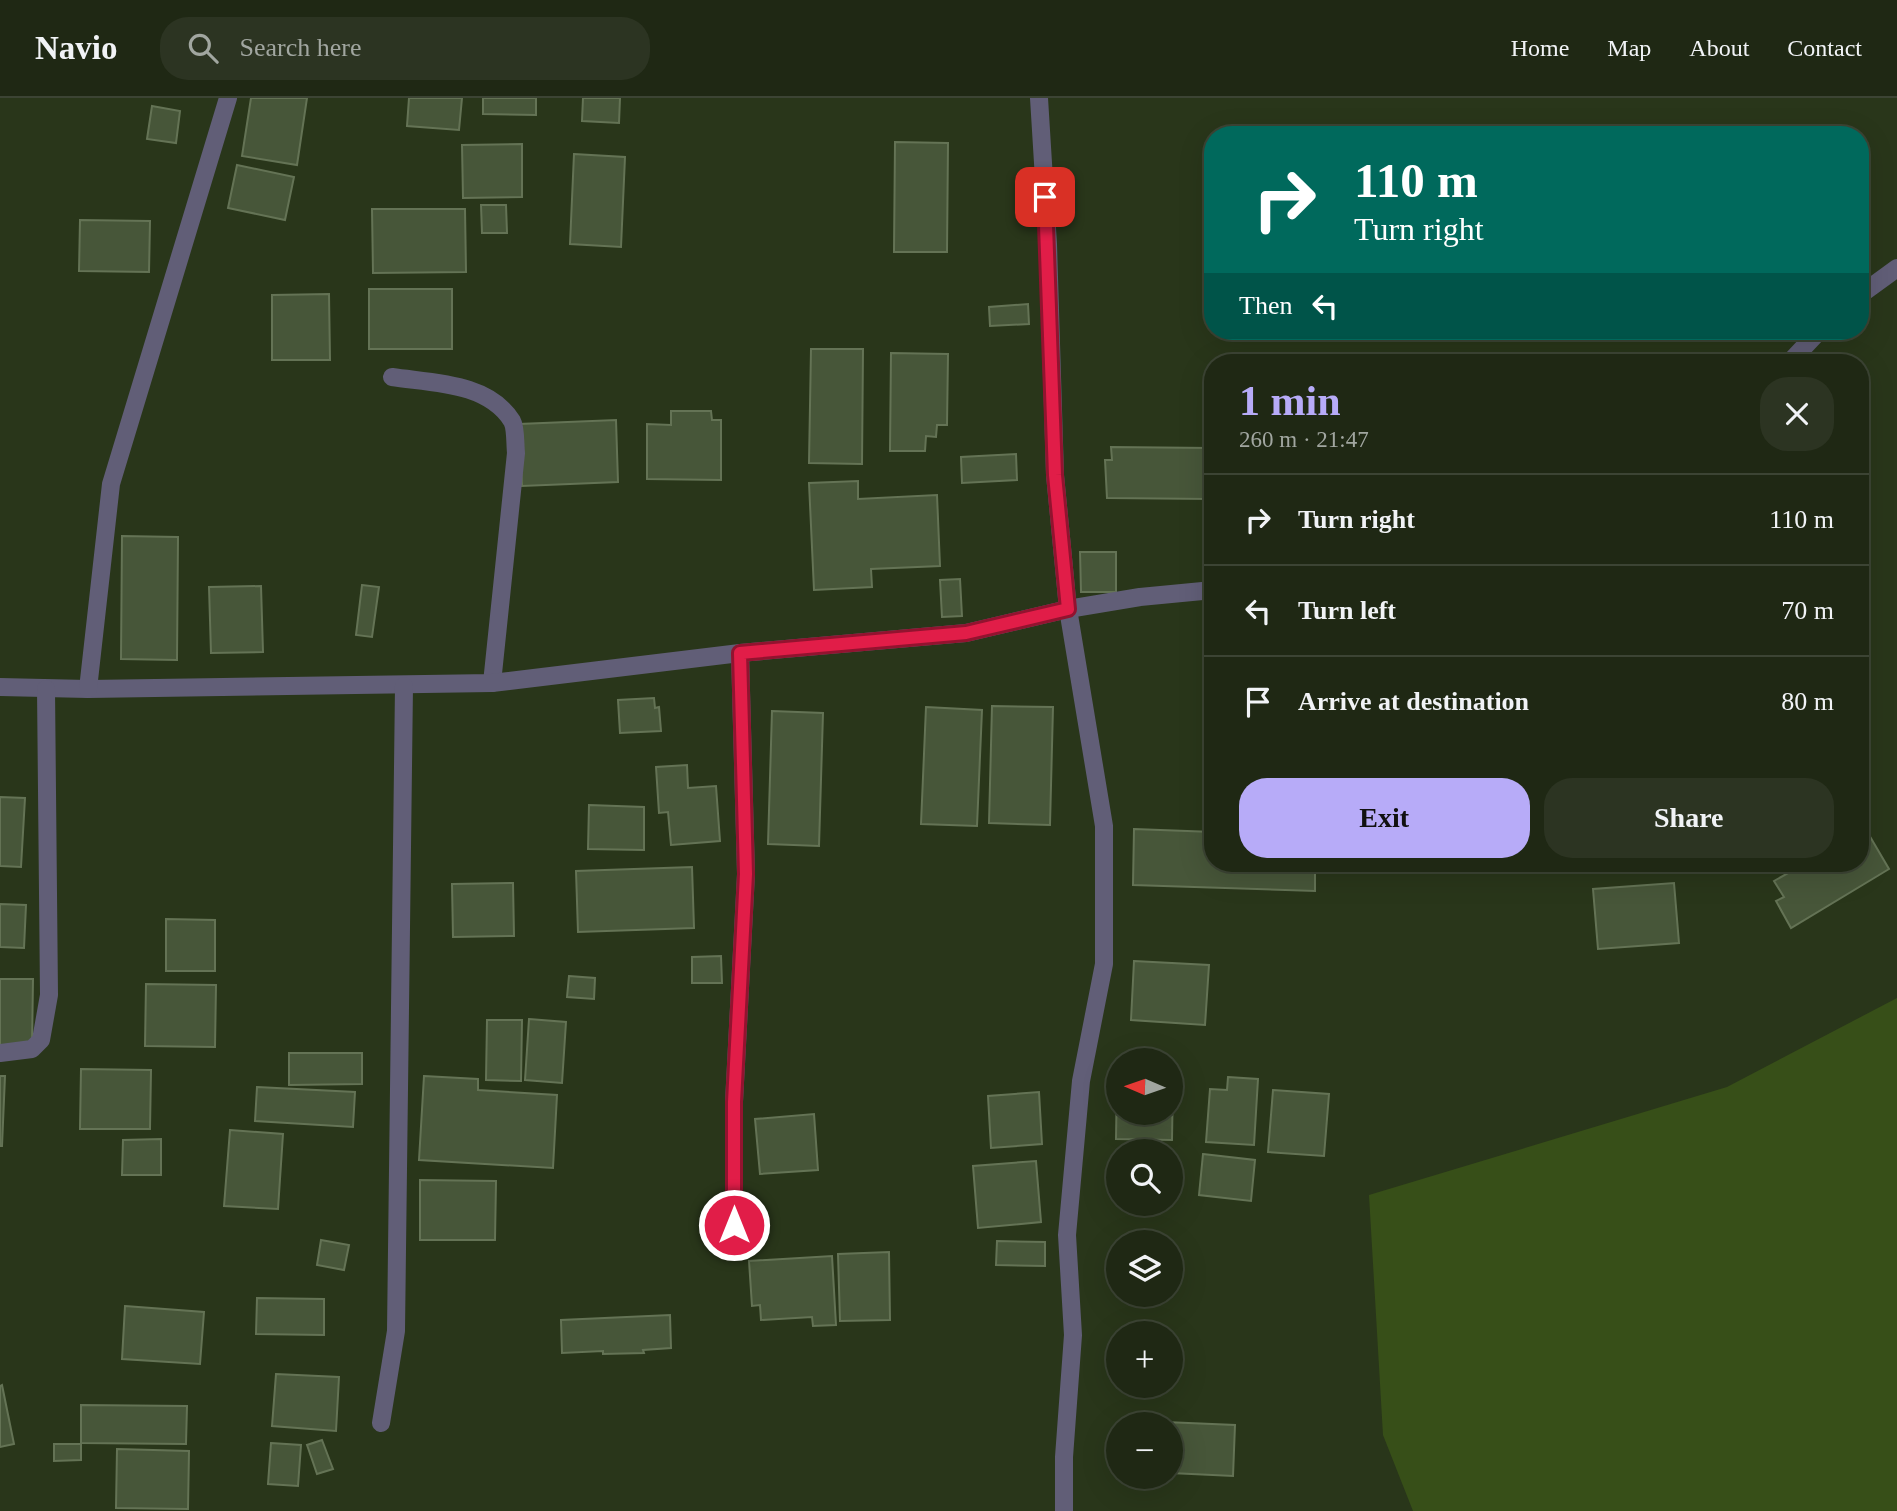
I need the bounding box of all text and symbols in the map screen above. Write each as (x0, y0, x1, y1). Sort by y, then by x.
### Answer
search box (160, 17, 650, 80)
icon: search (184, 29, 222, 67)
text: Navio (35, 30, 118, 66)
text: Search here (240, 33, 361, 62)
text: Home (1511, 35, 1569, 61)
text: Map (1607, 35, 1651, 61)
text: About (1689, 35, 1749, 61)
text: Contact (1787, 35, 1862, 61)
text: 110 m (1354, 153, 1478, 208)
icon: right (1239, 154, 1330, 245)
pin (1015, 167, 1075, 227)
icon: arrive (1026, 178, 1064, 216)
text: Turn right (1354, 211, 1484, 247)
icon: left (1306, 287, 1344, 325)
text: Then (1239, 291, 1292, 320)
button: close (1760, 377, 1834, 451)
text: 1 min (1239, 378, 1341, 424)
text: 260 m · 21:47 (1239, 427, 1369, 452)
icon: right (1239, 501, 1277, 539)
text: Turn right (1298, 505, 1415, 534)
text: 110 m (1769, 505, 1834, 534)
icon: left (1239, 592, 1277, 630)
text: Turn left (1298, 596, 1396, 625)
text: 70 m (1781, 596, 1834, 625)
icon: arrive (1239, 683, 1277, 721)
text: Arrive at destination (1298, 687, 1529, 716)
text: 80 m (1781, 687, 1834, 716)
button: Exit (1239, 778, 1530, 858)
button: Share (1544, 778, 1834, 858)
north arrow (1106, 1048, 1183, 1125)
map controls (1106, 1048, 1183, 1489)
button: search (1106, 1139, 1183, 1216)
position arrow (697, 1188, 771, 1262)
button: layers (1106, 1230, 1183, 1307)
button: + (1106, 1321, 1183, 1398)
button: − (1106, 1412, 1183, 1489)

